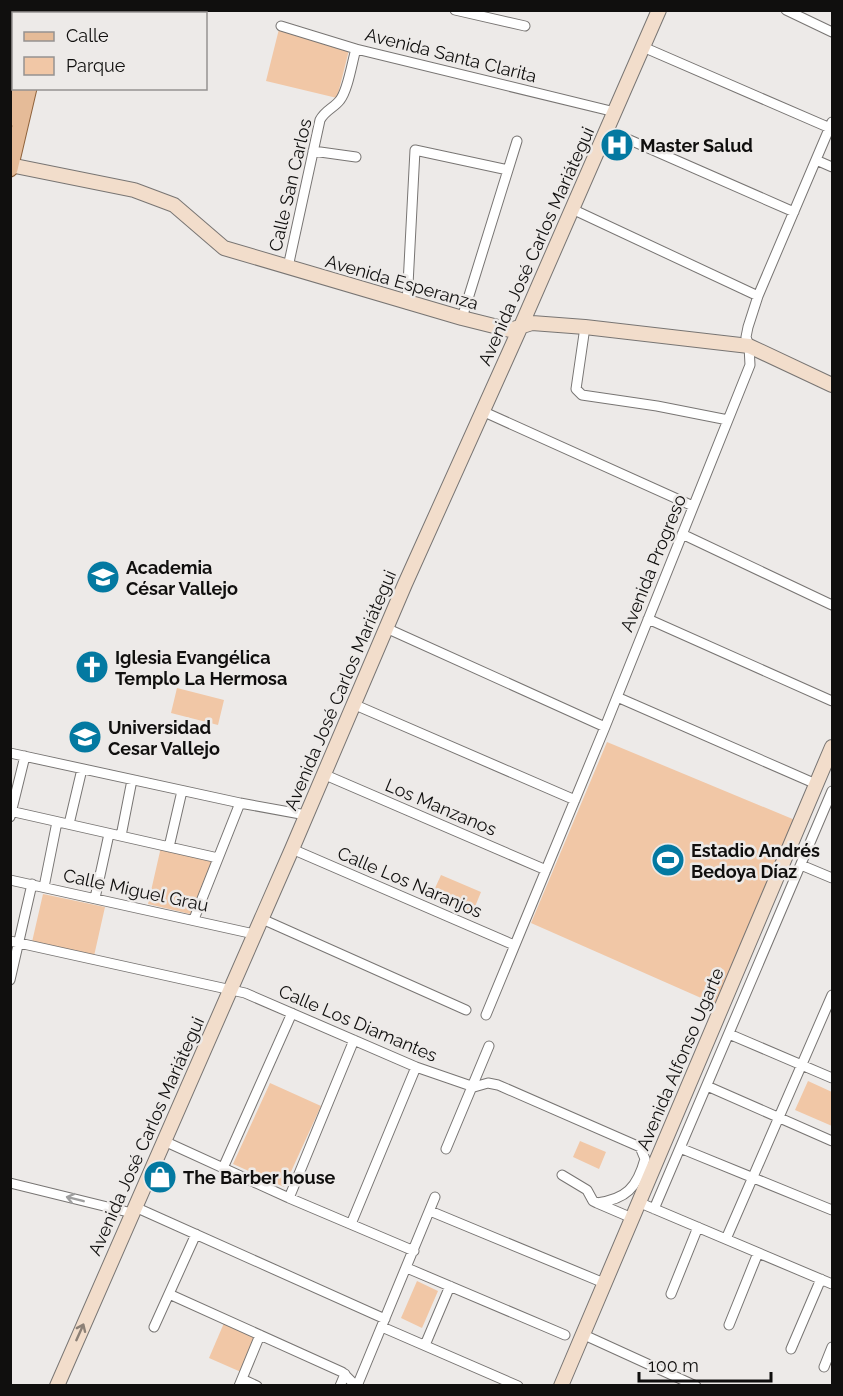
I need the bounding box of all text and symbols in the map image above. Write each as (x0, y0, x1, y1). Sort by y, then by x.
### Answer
legend (12, 12, 207, 90)
street label: Avenida Santa Clarita (363, 24, 539, 86)
text: Calle (66, 25, 109, 46)
text: Parque (66, 55, 126, 76)
street label: Calle San Carlos (265, 116, 316, 253)
street label: Avenida José Carlos Mariátegui (474, 123, 598, 369)
hospital icon: Master Salud (599, 127, 635, 163)
place label: Master Salud (640, 135, 753, 156)
street label: Avenida Esperanza (323, 250, 481, 314)
street label: Avenida Progreso (616, 491, 690, 635)
place label: Academia César Vallejo (126, 557, 238, 599)
school or university icon: Academia César Vallejo (85, 559, 121, 595)
street label: Avenida José Carlos Mariátegui (280, 567, 400, 813)
place label: Iglesia Evangélica Templo La Hermosa (115, 647, 287, 689)
church icon: Iglesia Evangélica Templo La Hermosa (74, 649, 110, 685)
place label: Universidad Cesar Vallejo (108, 717, 220, 759)
school or university icon: Universidad Cesar Vallejo (67, 719, 103, 755)
street label: Los Manzanos (382, 774, 500, 840)
place label: Estadio Andrés Bedoya Díaz (691, 840, 820, 882)
street label: Calle Los Naranjos (335, 842, 486, 922)
sports icon: Estadio Andrés Bedoya Díaz (650, 842, 686, 878)
street label: Calle Miguel Grau (62, 864, 210, 916)
street label: Avenida Alfonso Ugarte (632, 964, 728, 1153)
street label: Calle Los Diamantes (276, 980, 441, 1066)
street label: Avenida José Carlos Mariátegui (84, 1013, 208, 1259)
shop icon: The Barber house (142, 1159, 178, 1195)
place label: The Barber house (183, 1167, 336, 1188)
one-way arrow (66, 1193, 85, 1205)
one-way arrow (75, 1323, 86, 1342)
scale bar (639, 1345, 771, 1383)
text: 100 m (648, 1355, 699, 1376)

